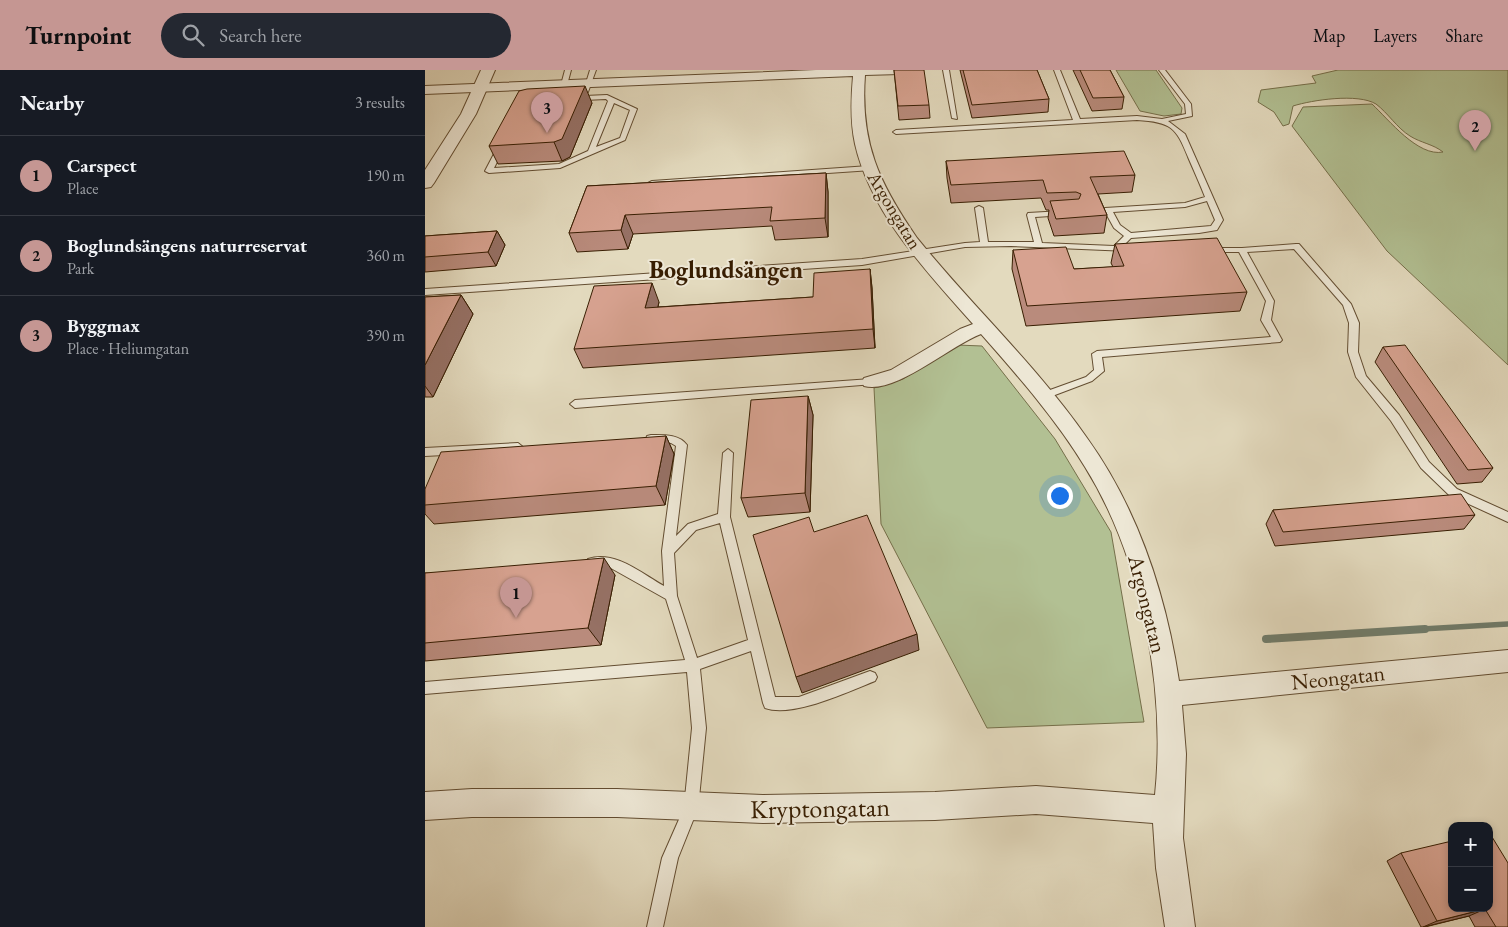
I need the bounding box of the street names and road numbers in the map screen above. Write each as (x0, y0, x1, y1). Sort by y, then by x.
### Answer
street label: Argongatan (861, 166, 928, 254)
street label: Argongatan (1121, 551, 1174, 657)
street label: Neongatan (1290, 658, 1387, 697)
street label: Kryptongatan (750, 790, 891, 826)

